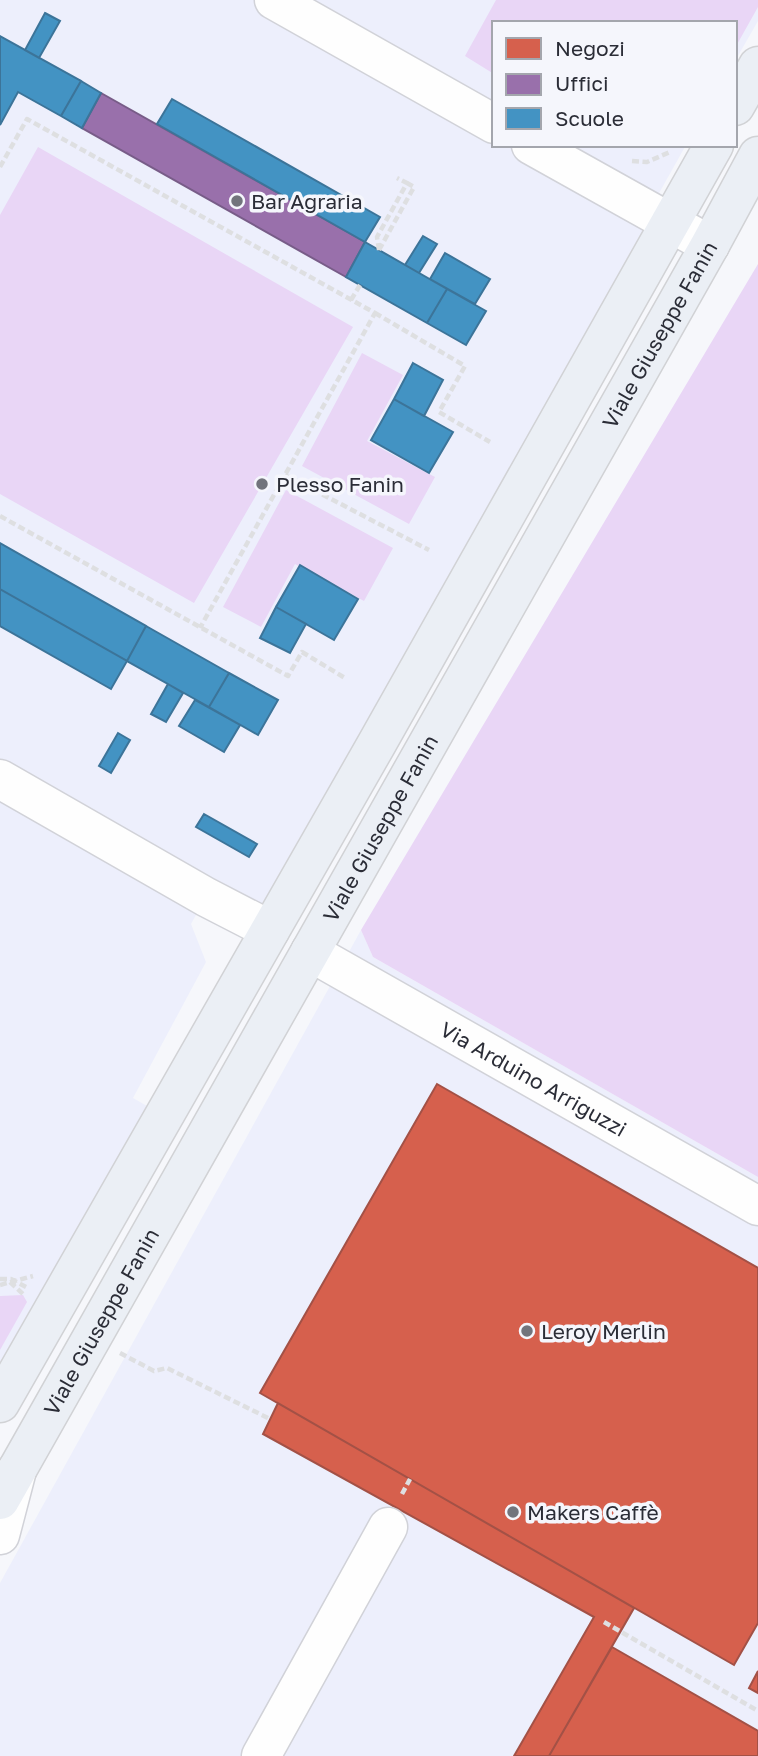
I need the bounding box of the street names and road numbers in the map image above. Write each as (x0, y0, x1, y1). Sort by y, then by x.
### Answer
street label: Viale Giuseppe Fanin (596, 236, 723, 433)
street label: Viale Giuseppe Fanin (317, 730, 443, 926)
street label: Via Arduino Arriguzzi (436, 1016, 631, 1142)
street label: Viale Giuseppe Fanin (38, 1223, 164, 1420)

